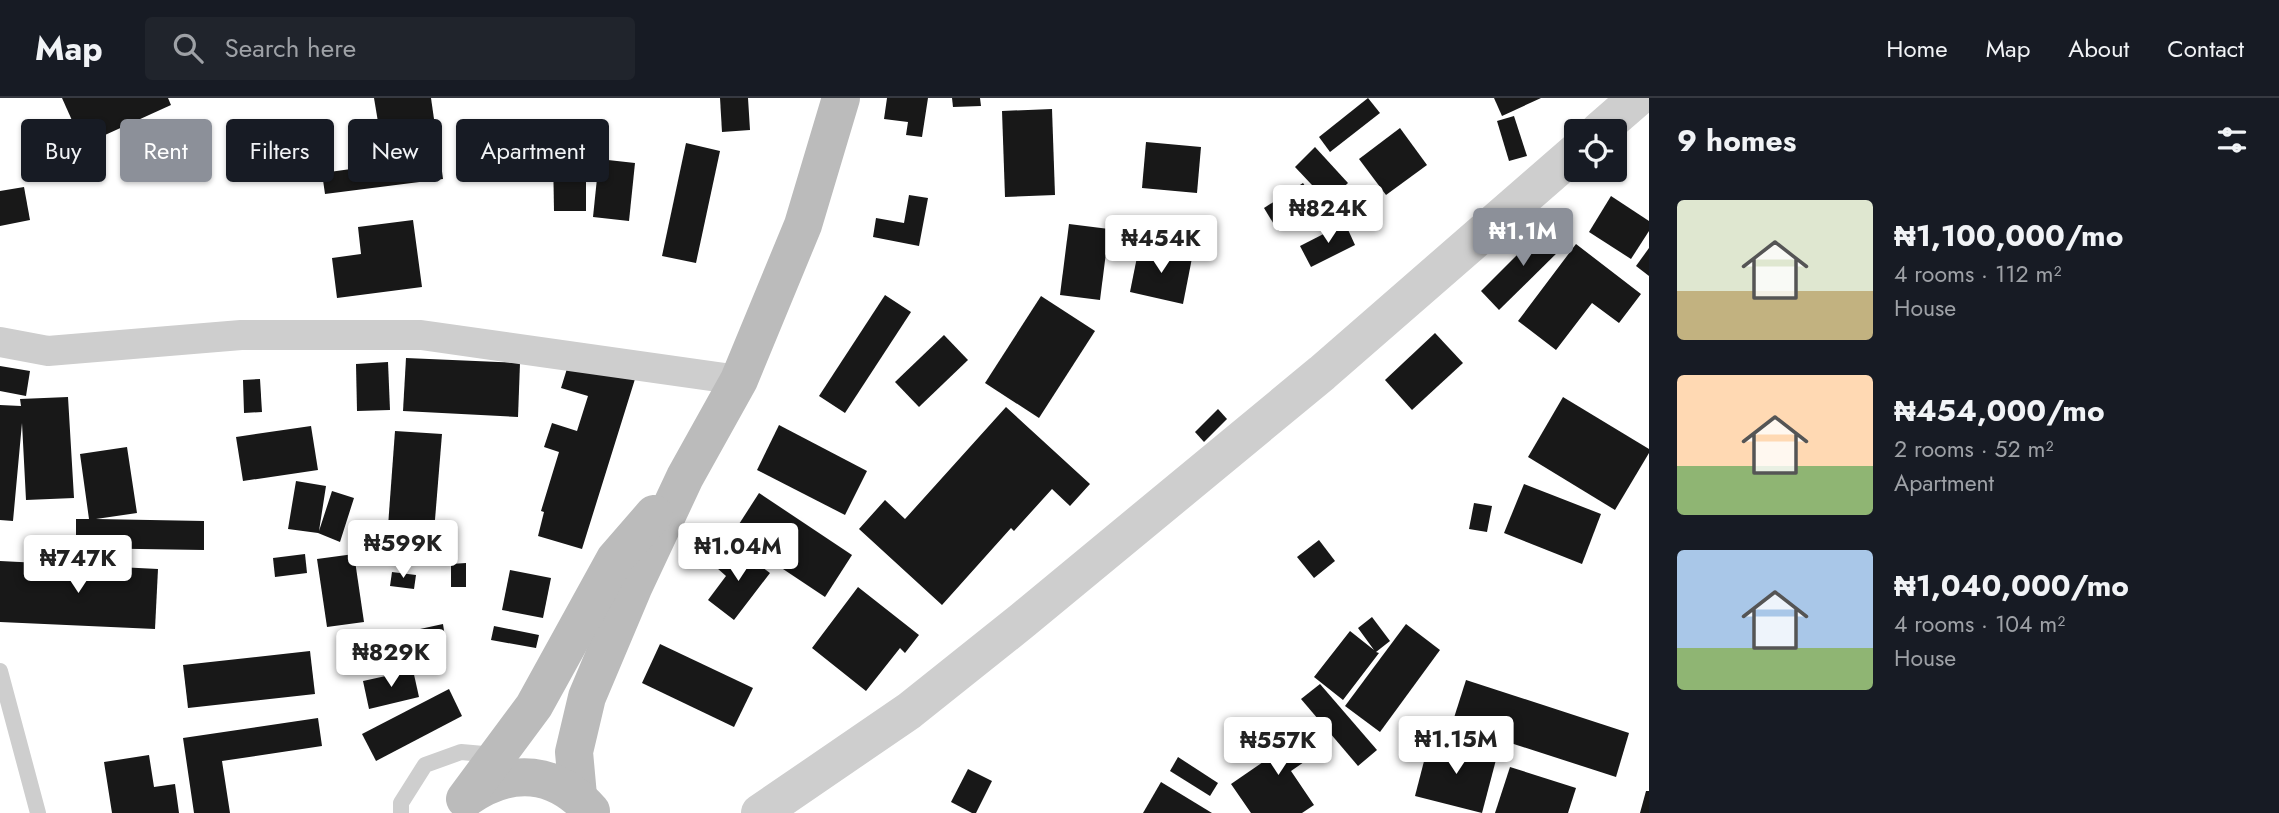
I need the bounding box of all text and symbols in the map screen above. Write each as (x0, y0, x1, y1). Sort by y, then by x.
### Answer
search box (145, 17, 635, 80)
text: Map (35, 25, 103, 72)
icon: search (169, 29, 207, 67)
text: Search here (225, 29, 356, 67)
text: Home (1886, 31, 1948, 66)
text: Map (1986, 31, 2030, 66)
text: About (2068, 31, 2129, 66)
text: Contact (2167, 31, 2244, 66)
chip: Buy (21, 119, 106, 182)
chip: Rent (120, 119, 212, 182)
chip: Filters (226, 119, 334, 182)
chip: New (348, 119, 442, 182)
chip: Apartment (456, 119, 609, 182)
map controls (1564, 119, 1627, 182)
button: locate (1564, 119, 1627, 182)
text: 9 homes (1677, 119, 1796, 162)
icon: filters (2213, 121, 2251, 159)
pin: ₦824K (1279, 186, 1377, 245)
text: ₦824K (1289, 191, 1367, 225)
pin: ₦1.1M (1474, 208, 1572, 268)
text: ₦1.1M (1489, 214, 1557, 248)
text: ₦1,100,000/mo (1894, 214, 2123, 257)
pin: ₦454K (1112, 216, 1210, 275)
text: ₦454K (1121, 221, 1201, 255)
icon: home (1733, 228, 1817, 312)
text: 4 rooms · 112 m² (1894, 257, 2061, 291)
text: House (1894, 291, 1956, 325)
text: ₦454,000/mo (1894, 389, 2105, 432)
icon: home (1733, 403, 1817, 487)
text: 2 rooms · 52 m² (1894, 432, 2053, 466)
text: Apartment (1894, 466, 1994, 500)
pin: ₦599K (354, 520, 452, 580)
pin: ₦1.04M (681, 524, 795, 583)
text: ₦599K (364, 526, 442, 560)
text: ₦1.04M (694, 529, 782, 563)
pin: ₦747K (29, 536, 127, 595)
text: ₦747K (40, 541, 116, 575)
text: ₦1,040,000/mo (1894, 564, 2129, 607)
icon: home (1733, 578, 1817, 662)
text: 4 rooms · 104 m² (1894, 607, 2065, 641)
pin: ₦829K (342, 630, 440, 689)
text: ₦829K (352, 635, 430, 669)
text: House (1894, 641, 1956, 675)
pin: ₦1.15M (1399, 716, 1513, 776)
pin: ₦557K (1229, 718, 1327, 777)
text: ₦1.15M (1415, 722, 1497, 756)
text: ₦557K (1240, 723, 1316, 757)

